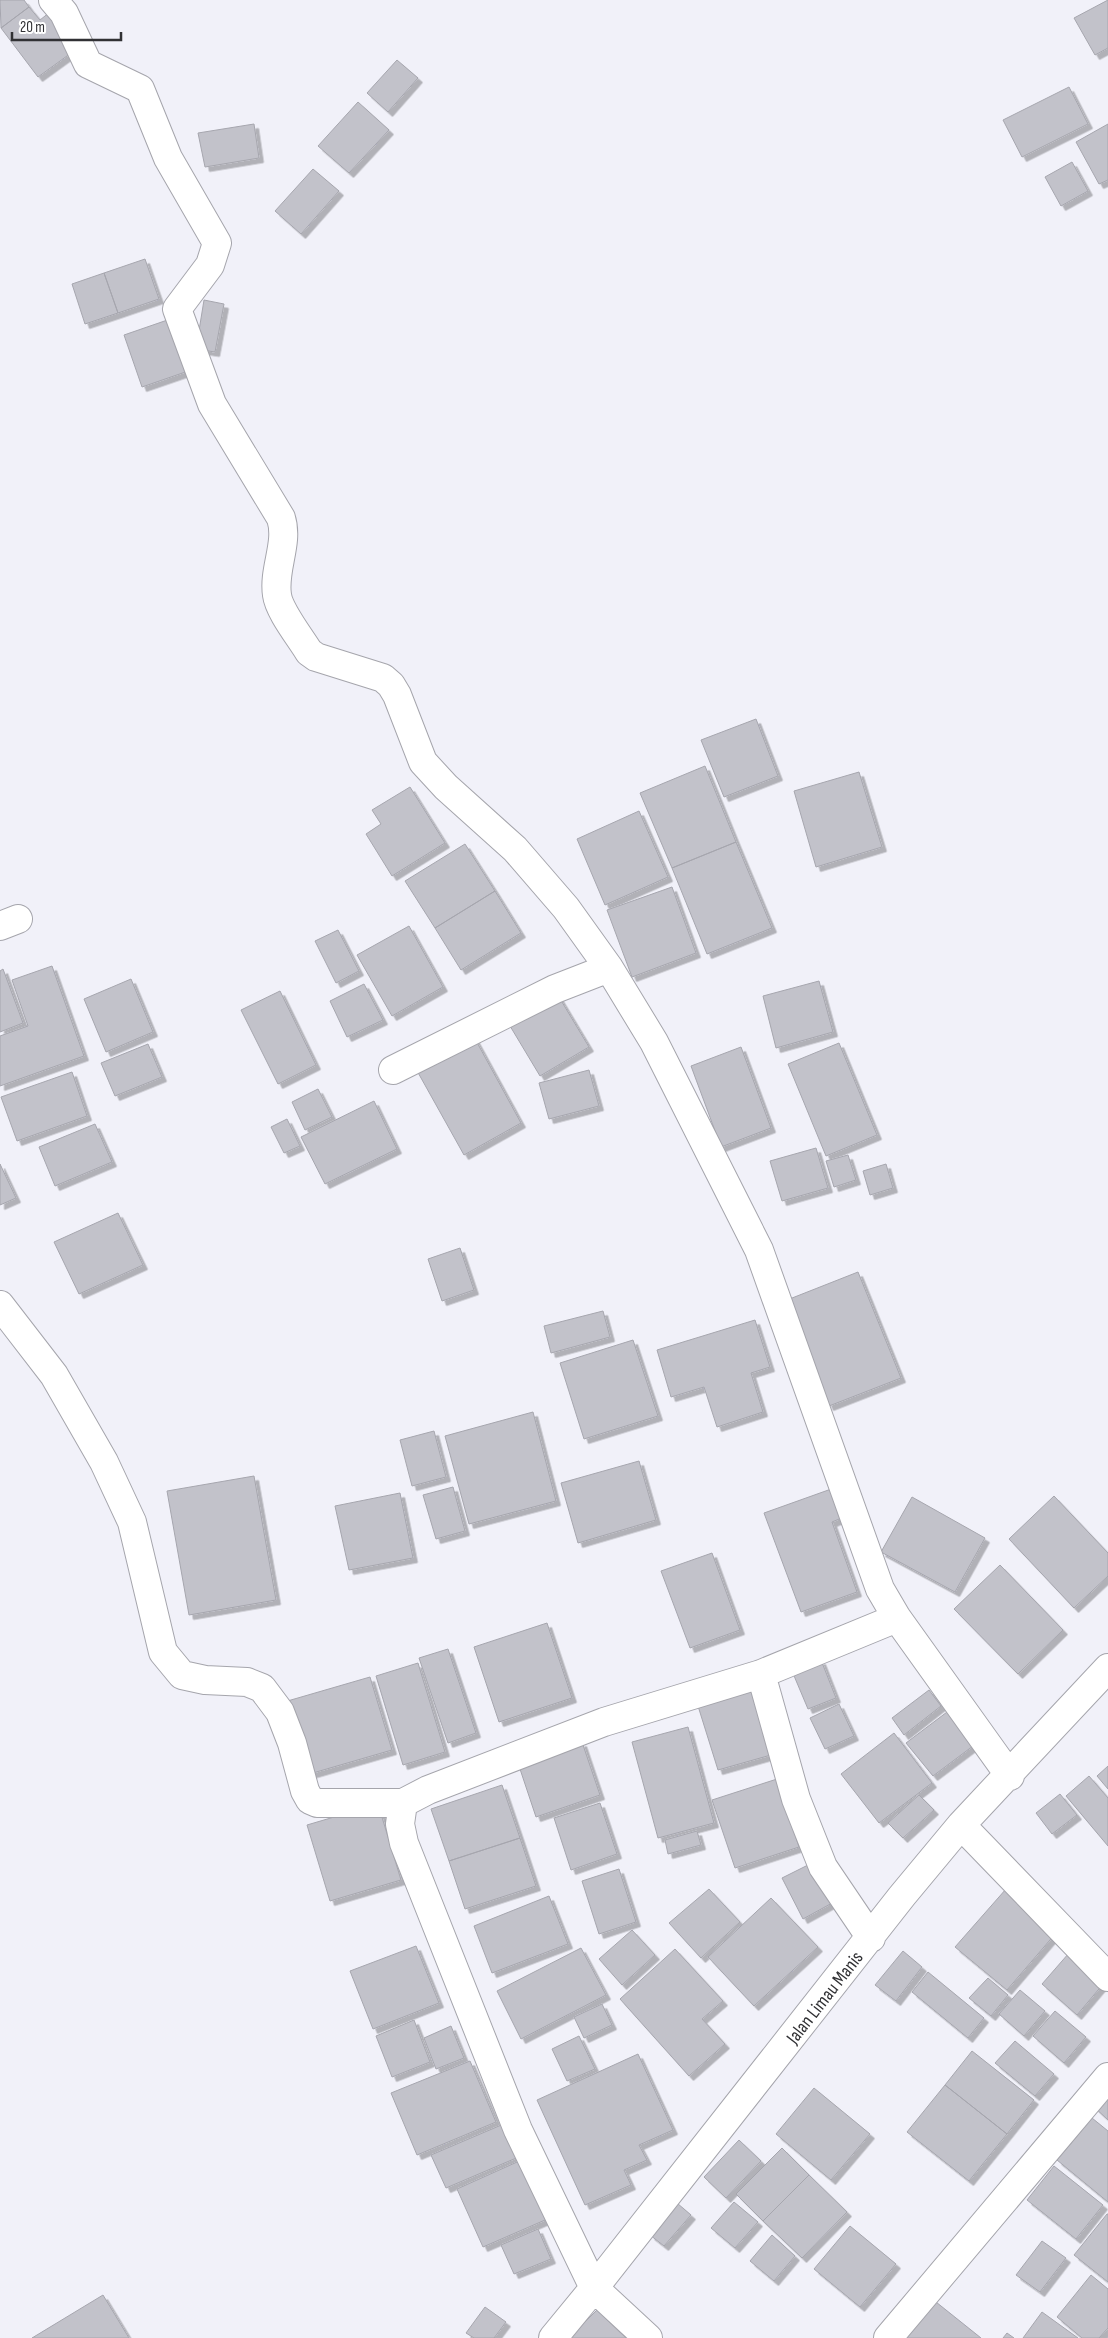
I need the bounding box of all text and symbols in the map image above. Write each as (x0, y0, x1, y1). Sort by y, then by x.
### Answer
scale bar (12, 10, 121, 42)
text: 20 m (20, 18, 45, 37)
street label: Jalan Limau Manis (781, 1947, 869, 2050)

